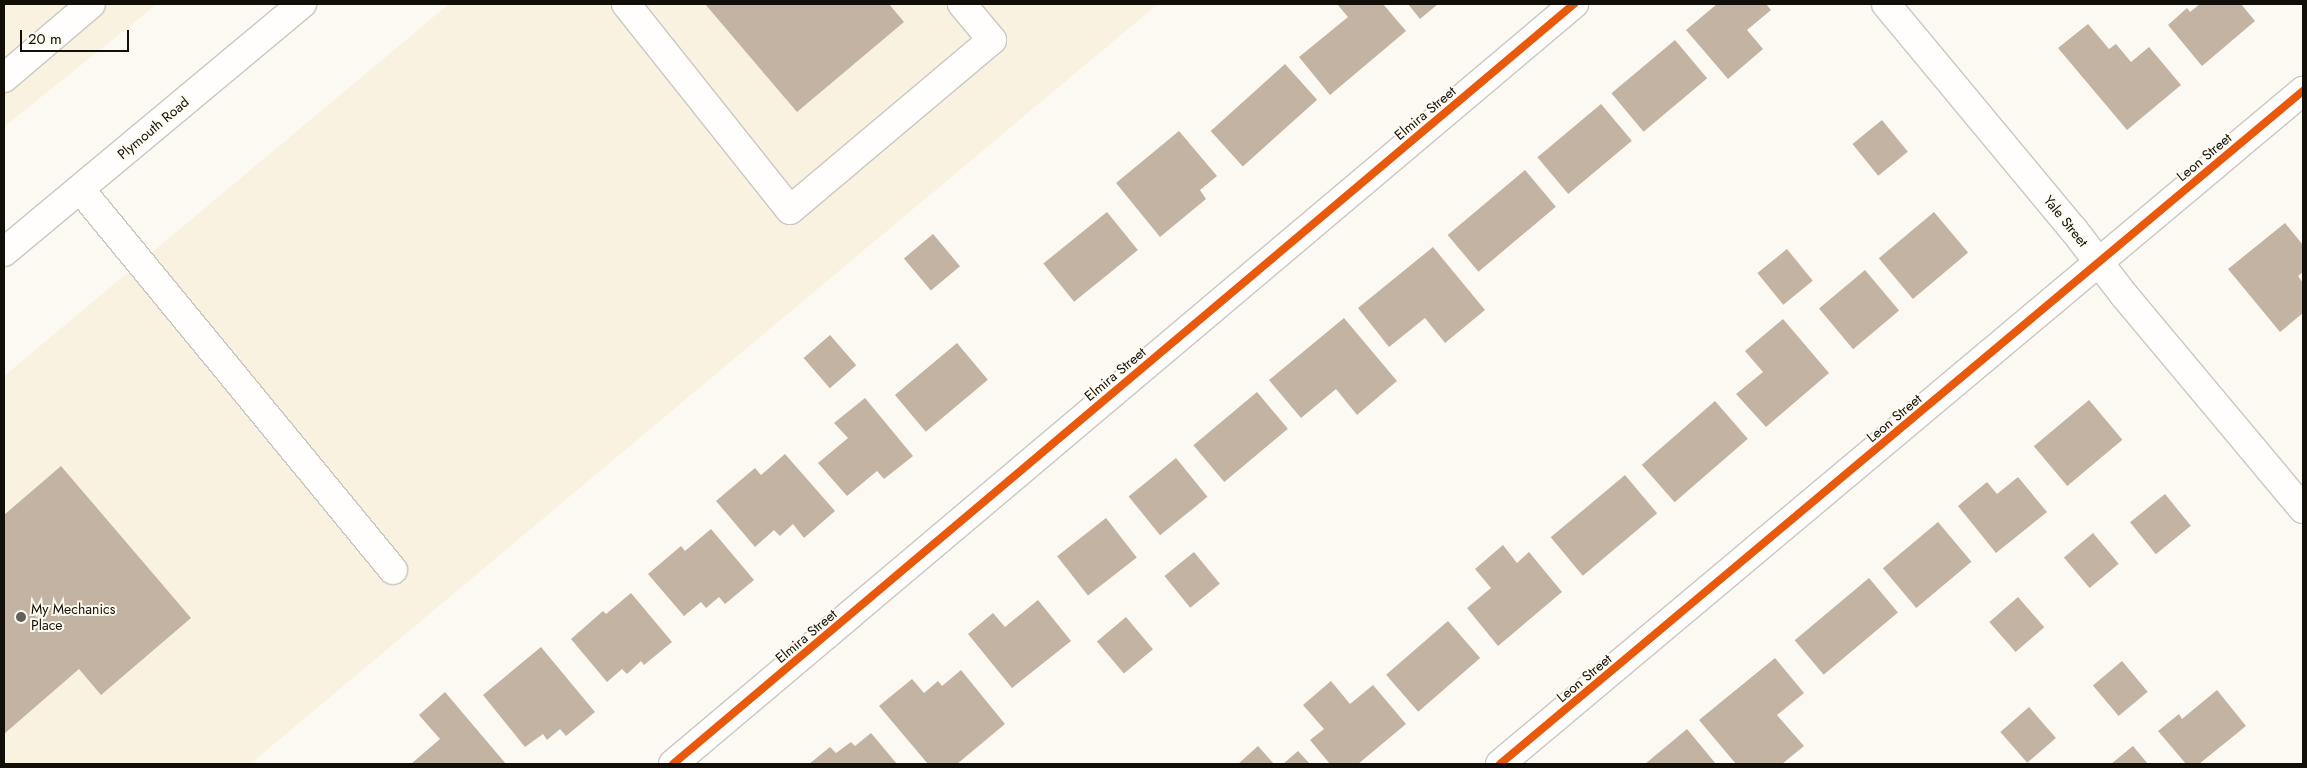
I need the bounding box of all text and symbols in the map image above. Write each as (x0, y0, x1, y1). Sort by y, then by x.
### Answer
scale bar (22, 20, 131, 52)
text: 20 m (28, 28, 62, 50)
street label: Elmira Street (1391, 83, 1459, 143)
street label: Plymouth Road (114, 93, 192, 163)
street label: Leon Street (2173, 129, 2235, 185)
street label: Yale Street (2040, 192, 2092, 250)
street label: Elmira Street (1081, 344, 1149, 404)
street label: Leon Street (1863, 390, 1925, 446)
place label: My Mechanics Place (31, 601, 115, 634)
street label: Elmira Street (772, 606, 840, 666)
marker: My Mechanics Place (15, 611, 27, 623)
street label: Leon Street (1553, 650, 1615, 706)

